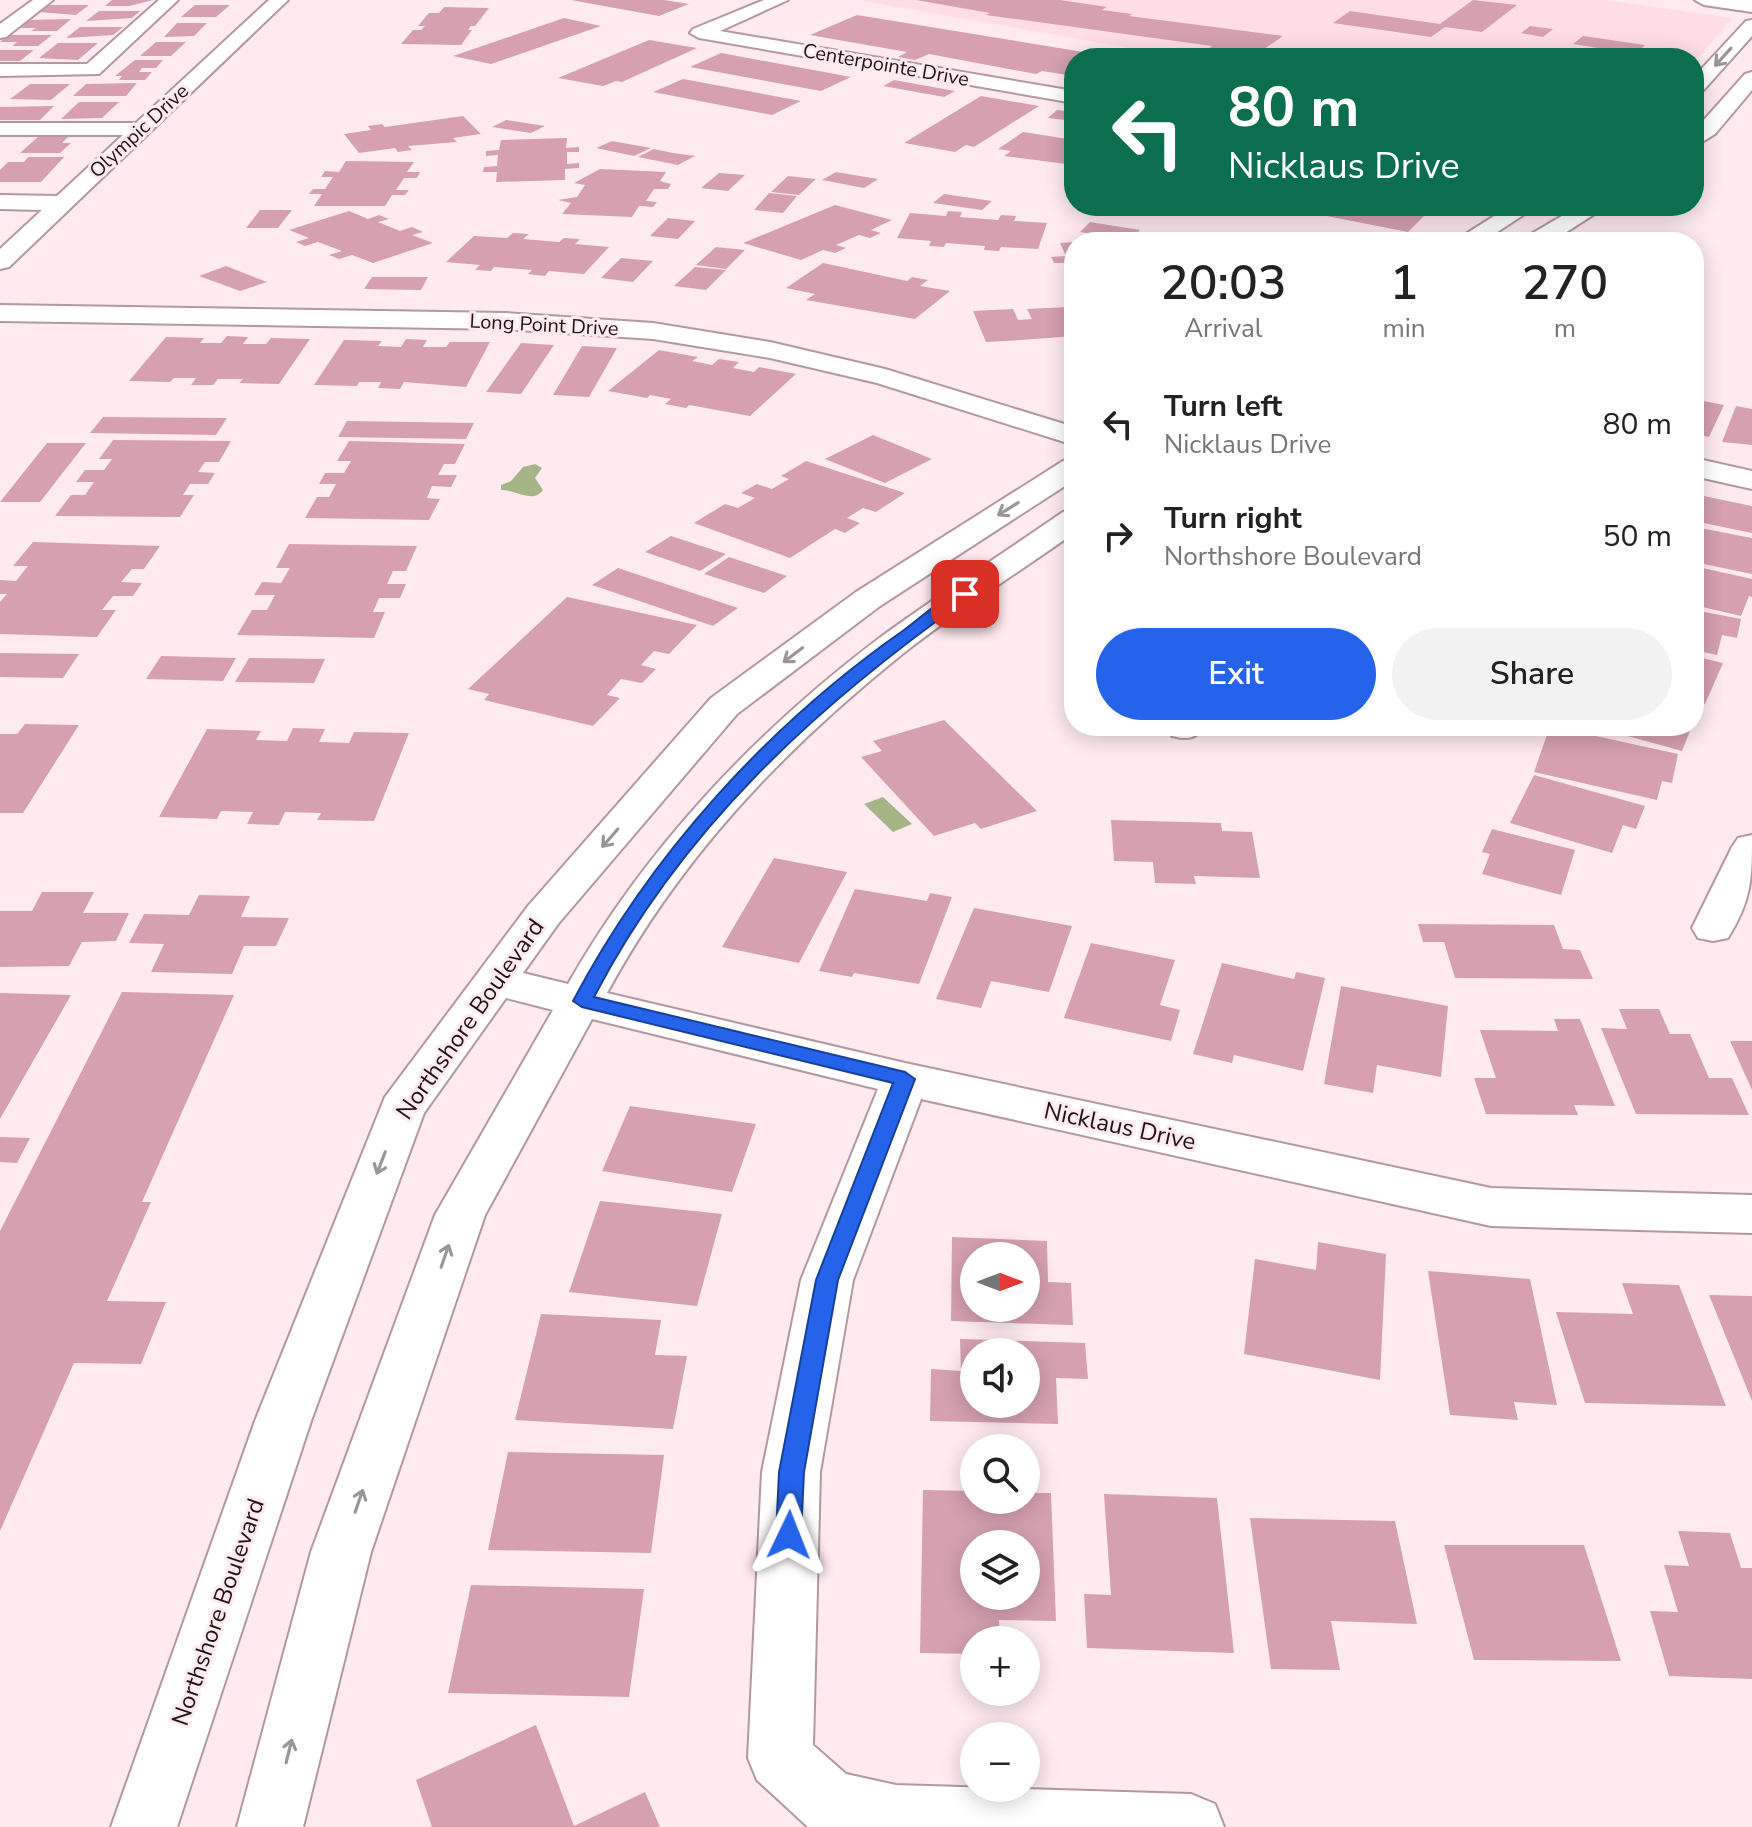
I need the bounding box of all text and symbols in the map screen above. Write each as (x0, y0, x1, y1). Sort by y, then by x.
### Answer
street label: Centerpointe Drive (801, 37, 971, 93)
one-way arrow (1713, 47, 1732, 67)
text: 80 m (1228, 69, 1359, 146)
street label: Olympic Drive (84, 78, 194, 184)
icon: left (1096, 80, 1200, 184)
text: Nicklaus Drive (1228, 142, 1460, 191)
text: 20:03 (1160, 250, 1287, 316)
text: 1 (1390, 250, 1418, 316)
text: 270 (1522, 250, 1608, 316)
street label: Long Point Drive (469, 308, 619, 342)
text: Arrival (1184, 311, 1262, 346)
text: min (1383, 311, 1426, 346)
text: m (1554, 311, 1576, 346)
text: Turn left (1164, 386, 1282, 427)
icon: left (1096, 402, 1140, 446)
text: 80 m (1603, 404, 1672, 445)
text: Nicklaus Drive (1164, 427, 1331, 462)
text: Turn right (1164, 498, 1302, 539)
one-way arrow (997, 502, 1020, 518)
icon: right (1096, 514, 1140, 558)
text: 50 m (1603, 516, 1672, 557)
text: Northshore Boulevard (1164, 539, 1422, 574)
pin (931, 560, 999, 628)
icon: arrive (943, 572, 987, 616)
button: Exit (1096, 628, 1376, 720)
button: Share (1392, 628, 1672, 720)
one-way arrow (783, 646, 804, 663)
one-way arrow (601, 827, 619, 847)
street label: Northshore Boulevard (389, 912, 551, 1126)
street label: Nicklaus Drive (1041, 1094, 1199, 1158)
one-way arrow (373, 1150, 387, 1175)
north arrow (960, 1242, 1040, 1322)
map controls (960, 1242, 1040, 1802)
one-way arrow (439, 1244, 454, 1269)
button: sound (960, 1338, 1040, 1418)
button: search (960, 1434, 1040, 1514)
one-way arrow (352, 1489, 367, 1514)
position arrow (747, 1493, 831, 1577)
street label: Northshore Boulevard (164, 1494, 272, 1730)
button: layers (960, 1530, 1040, 1610)
button: + (960, 1626, 1040, 1706)
button: − (960, 1722, 1040, 1802)
one-way arrow (283, 1739, 298, 1765)

